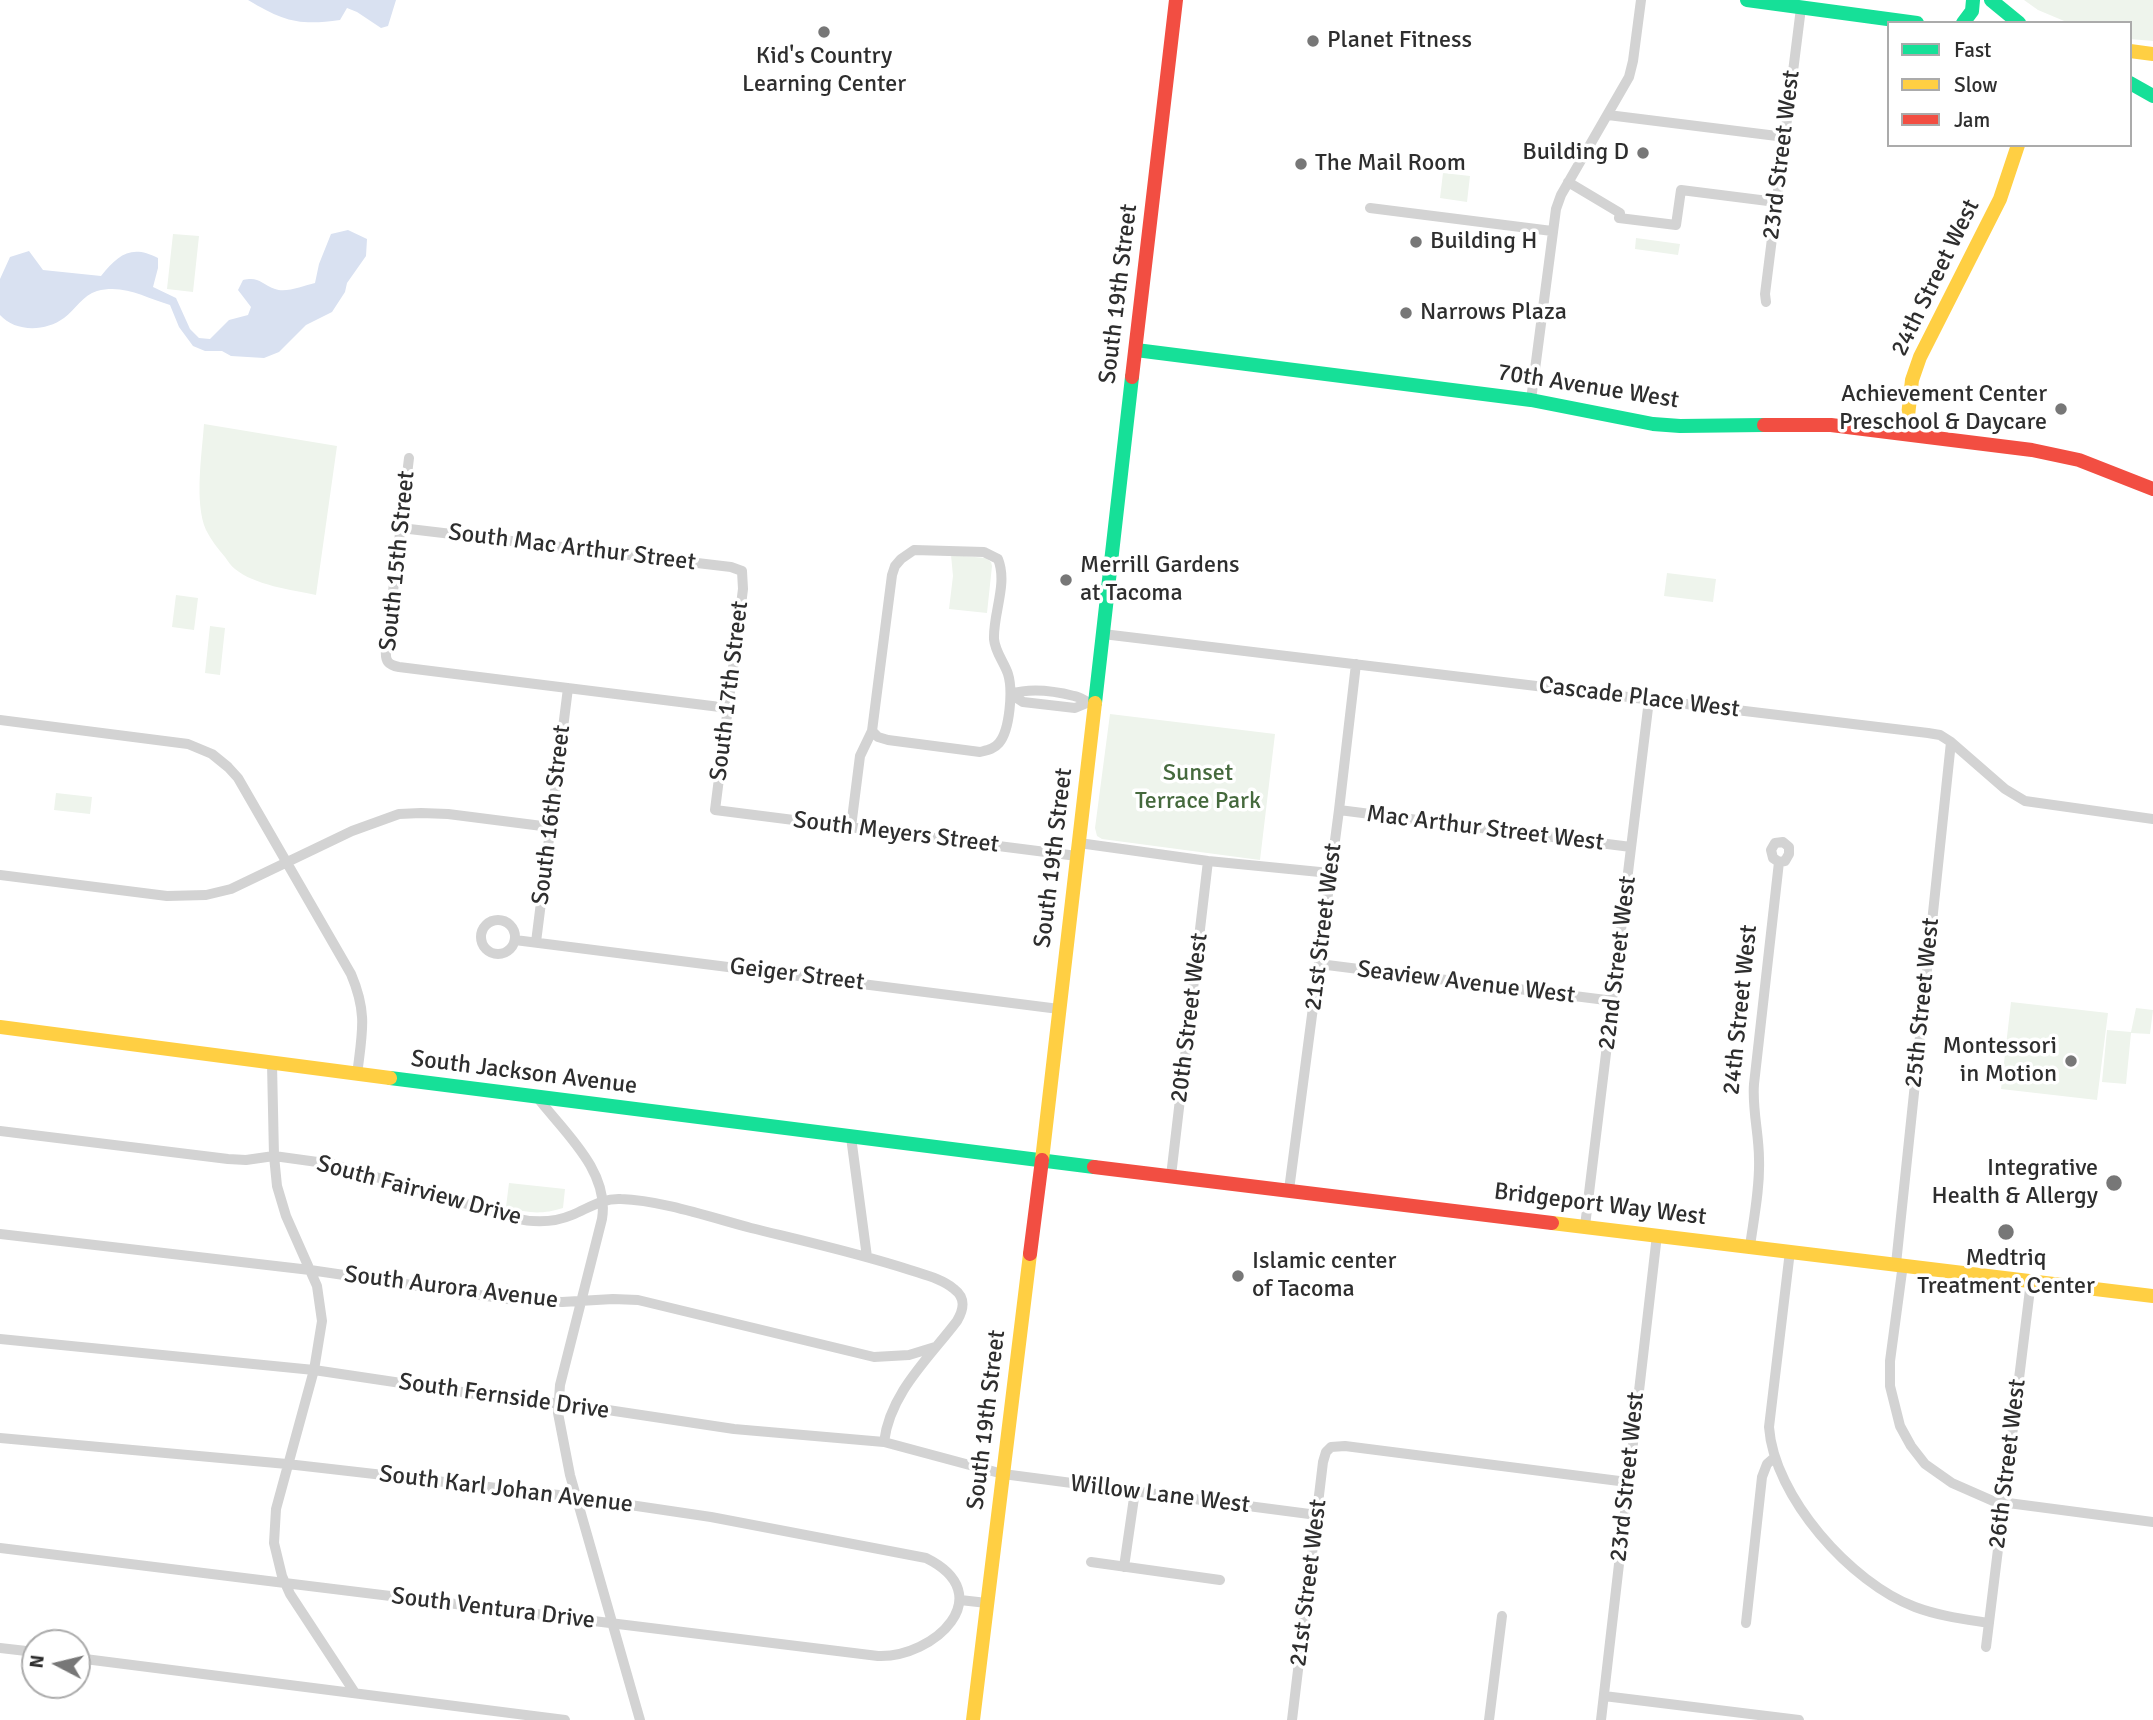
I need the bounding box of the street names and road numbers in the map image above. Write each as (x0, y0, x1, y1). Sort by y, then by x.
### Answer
street label: 23rd Street West (1757, 69, 1807, 241)
street label: 24th Street West (1886, 195, 1986, 361)
street label: South 19th Street (1094, 202, 1144, 386)
street label: 70th Avenue West (1495, 358, 1681, 416)
street label: South 15th Street (374, 470, 422, 652)
street label: South Mac Arthur Street (447, 519, 697, 577)
street label: South 17th Street (705, 599, 755, 783)
street label: Cascade Place West (1537, 671, 1741, 725)
street label: South 16th Street (527, 723, 577, 907)
street label: South 19th Street (1029, 766, 1079, 950)
street label: Mac Arthur Street West (1365, 800, 1605, 858)
street label: South Meyers Street (792, 806, 1000, 860)
street label: 21st Street West (1299, 842, 1349, 1012)
street label: 22nd Street West (1593, 874, 1643, 1052)
street label: 25th Street West (1900, 917, 1946, 1089)
street label: 24th Street West (1718, 924, 1764, 1096)
street label: 20th Street West (1165, 931, 1215, 1105)
street label: Geiger Street (728, 952, 866, 998)
street label: Seaview Avenue West (1355, 955, 1577, 1011)
street label: South Jackson Avenue (409, 1045, 639, 1101)
street label: South Fairview Drive (313, 1150, 525, 1232)
street label: Bridgeport Way West (1492, 1178, 1708, 1232)
street label: South Aurora Avenue (342, 1261, 560, 1315)
street label: South 19th Street (962, 1328, 1012, 1512)
street label: South Fernside Drive (397, 1368, 611, 1426)
street label: 26th Street West (1983, 1377, 2033, 1551)
street label: 23rd Street West (1605, 1391, 1651, 1563)
street label: South Karl Johan Avenue (378, 1460, 634, 1520)
street label: Willow Lane West (1069, 1470, 1251, 1520)
street label: 21st Street West (1284, 1498, 1334, 1668)
street label: South Ventura Drive (390, 1582, 596, 1636)

